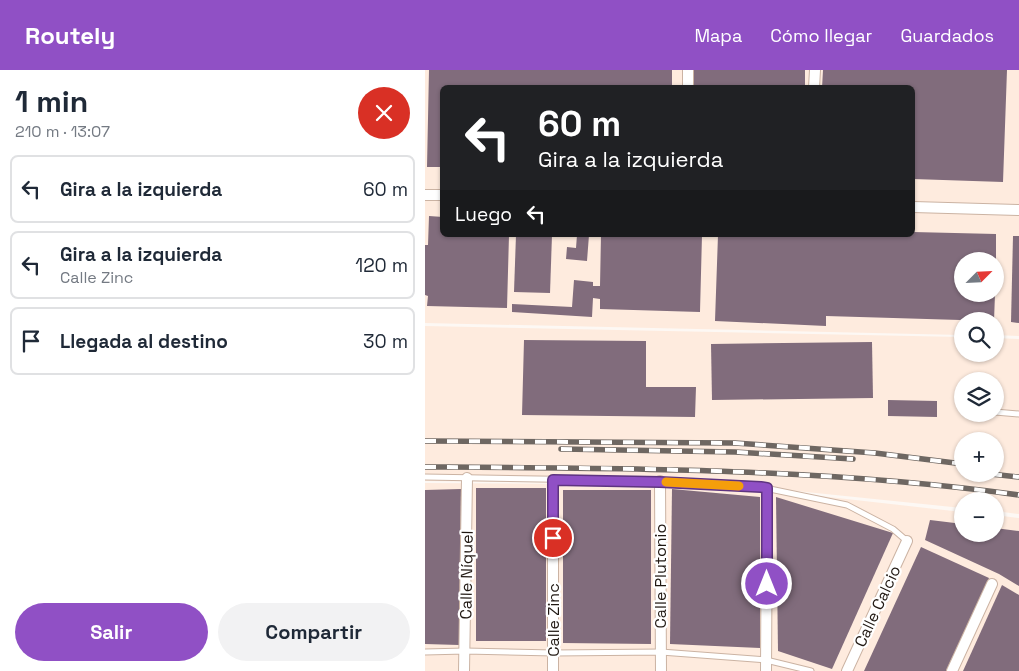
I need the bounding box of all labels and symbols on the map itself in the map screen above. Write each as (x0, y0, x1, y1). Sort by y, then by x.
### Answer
north arrow (954, 252, 1004, 302)
pin (532, 517, 574, 559)
street label: Calle Plutonio (650, 524, 671, 628)
street label: Calle Níquel (455, 530, 478, 620)
position arrow (740, 557, 792, 609)
street label: Calle Calcio (849, 562, 905, 650)
street label: Calle Zinc (543, 583, 564, 657)

